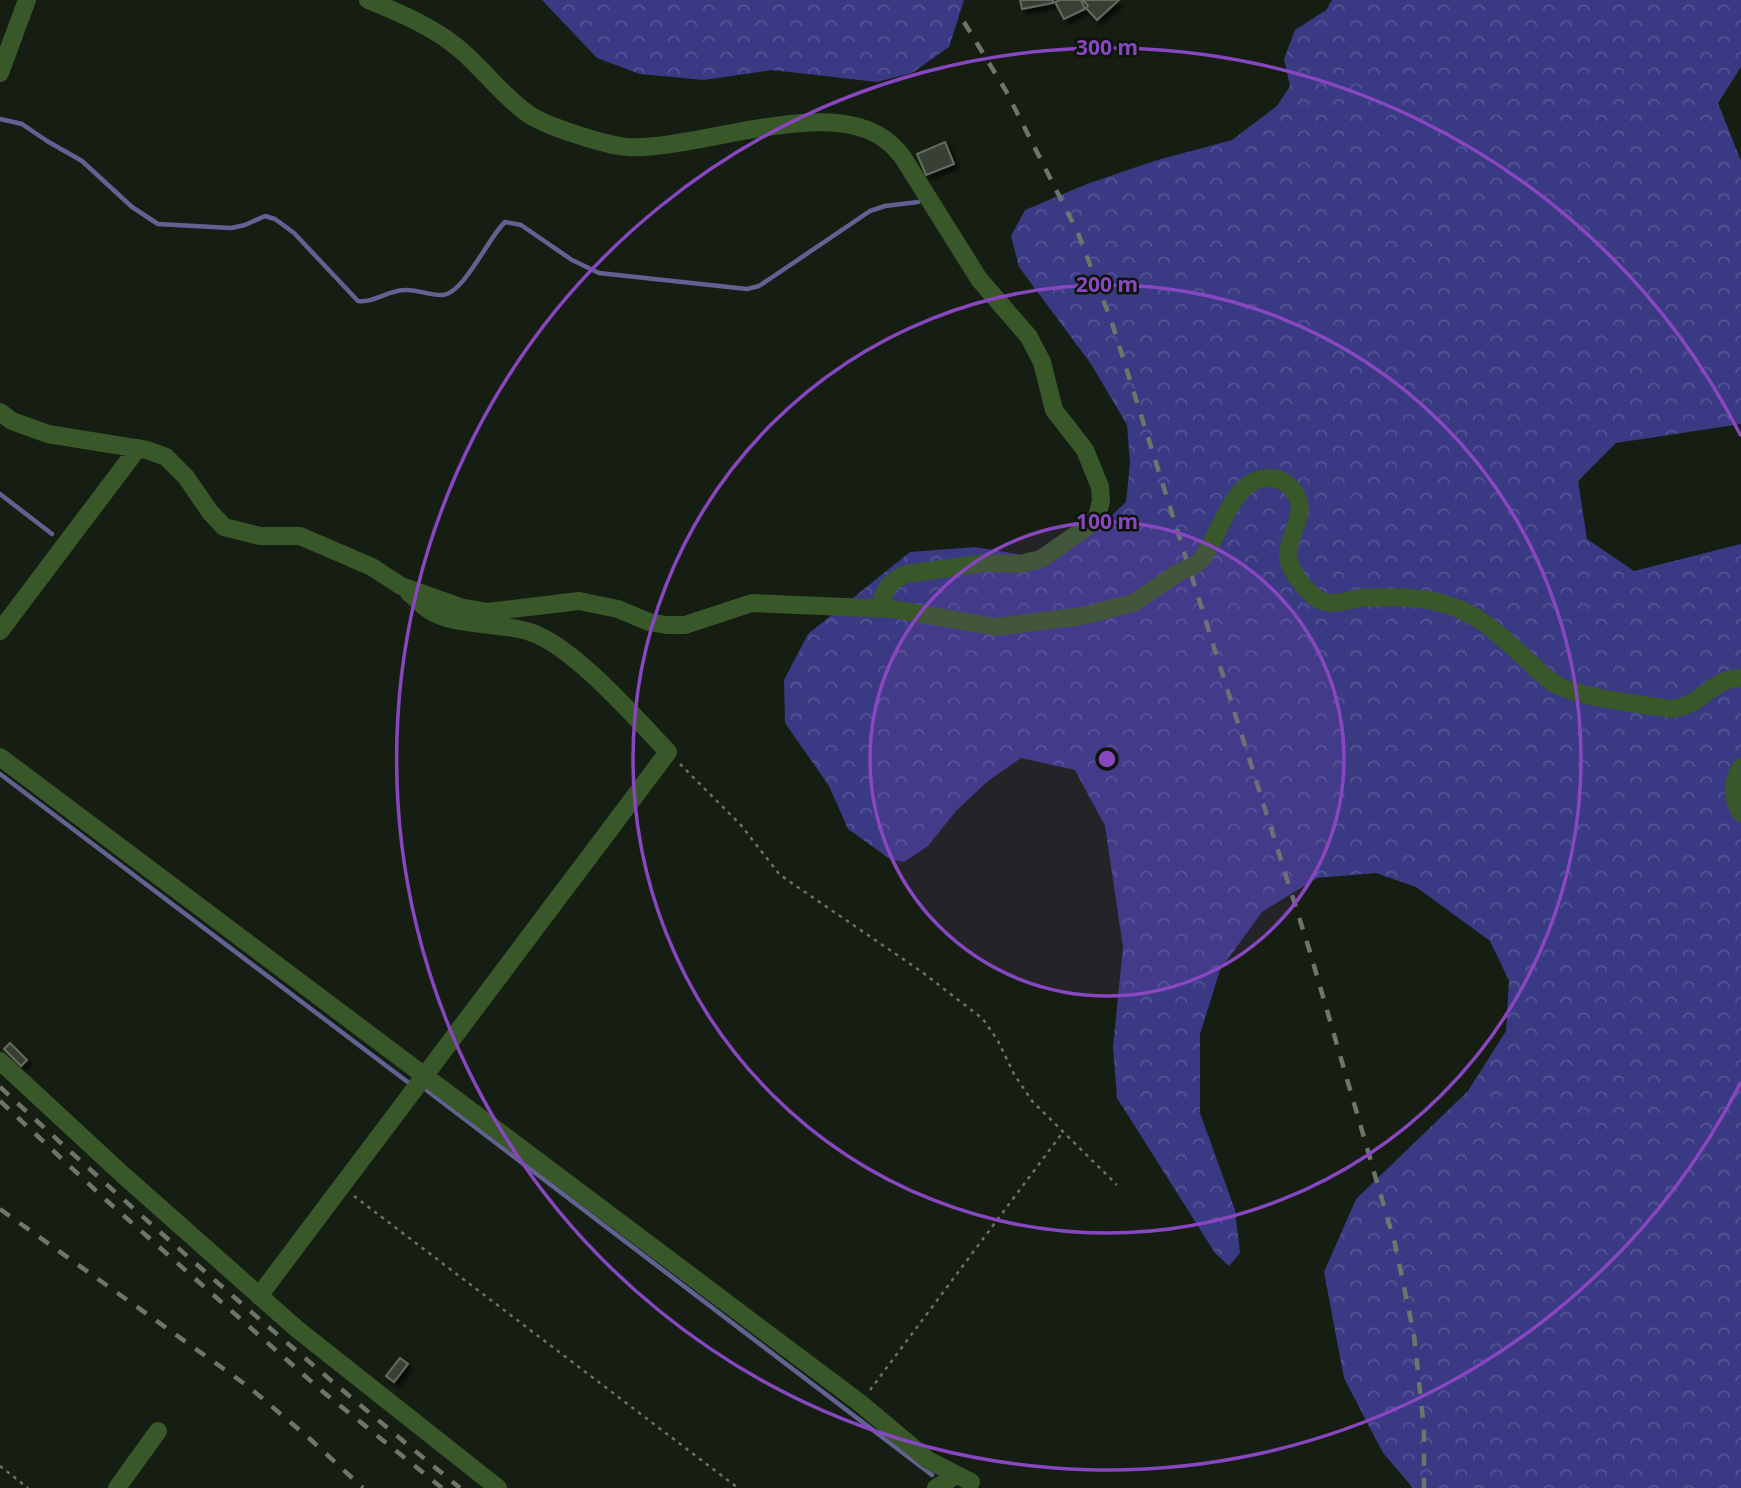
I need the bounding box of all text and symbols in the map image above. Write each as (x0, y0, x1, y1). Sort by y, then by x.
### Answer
text: 300 m (1076, 33, 1138, 61)
text: 200 m (1076, 270, 1138, 298)
text: 100 m (1076, 507, 1138, 535)
centre of rings (1095, 747, 1119, 771)

